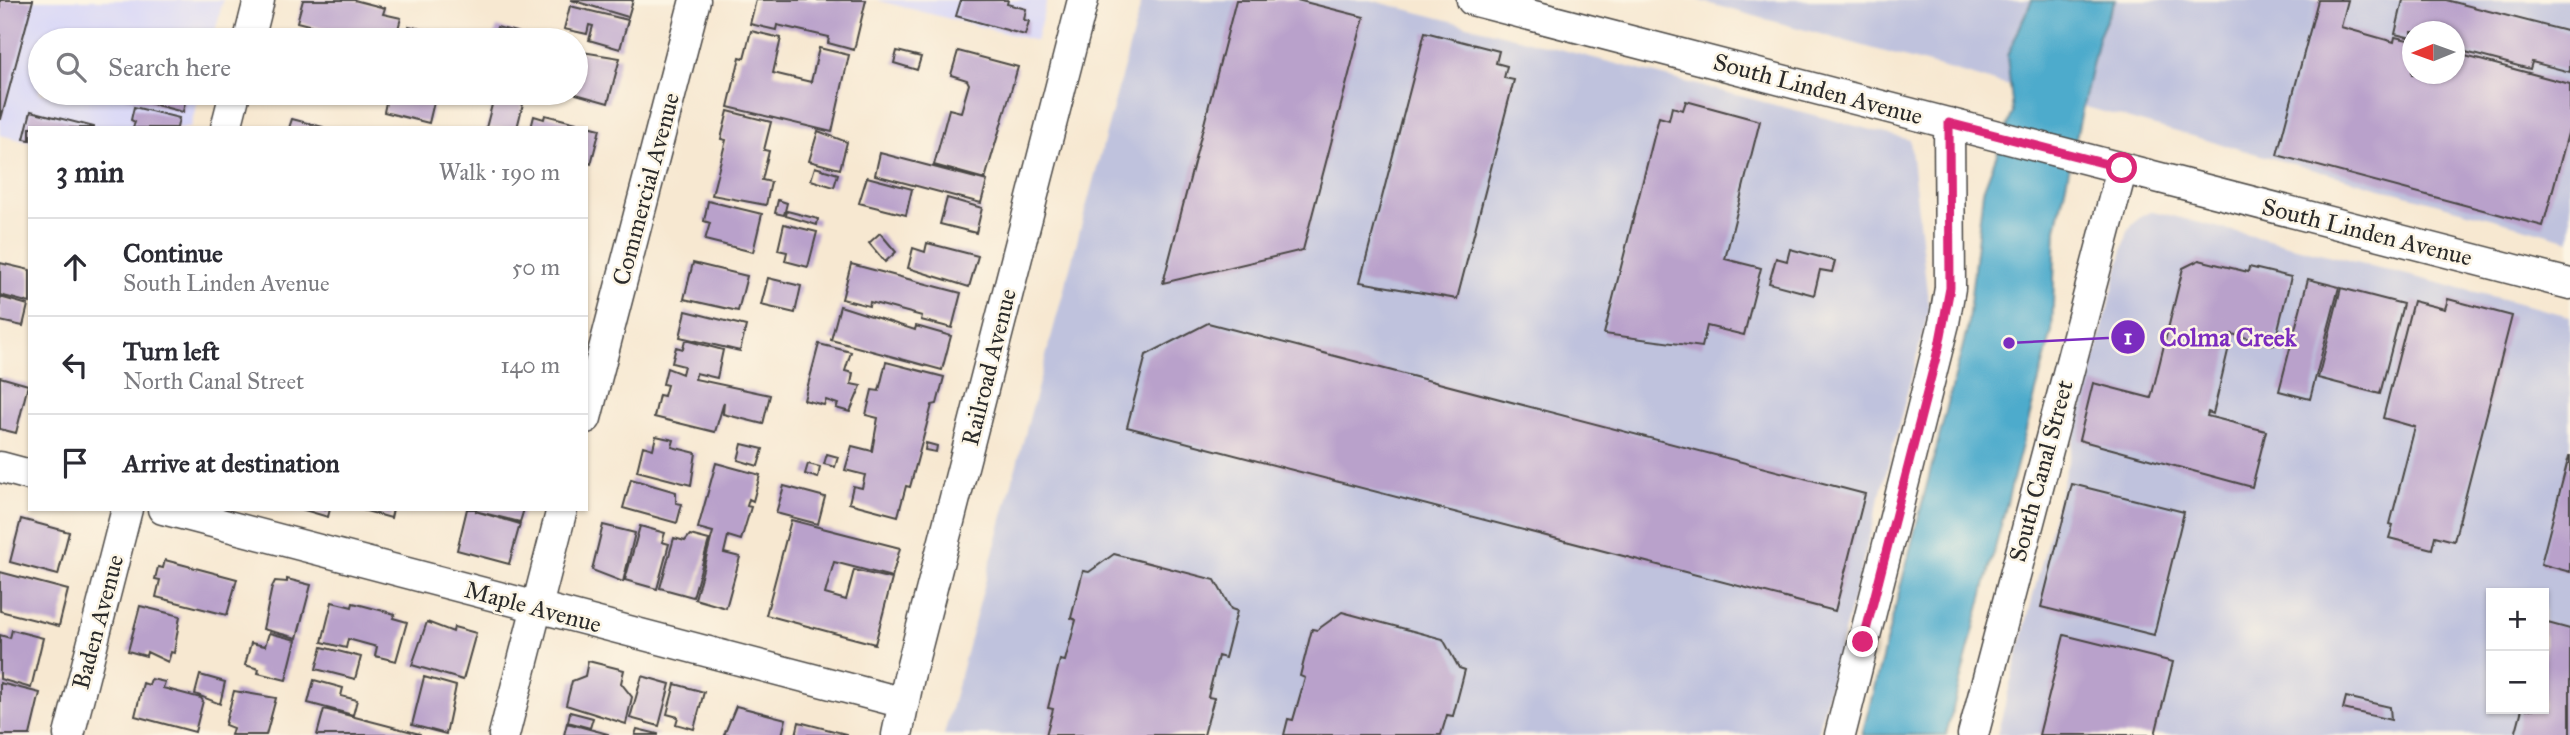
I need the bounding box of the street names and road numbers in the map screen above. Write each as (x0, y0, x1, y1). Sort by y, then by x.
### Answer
street label: South Linden Avenue (1710, 47, 1926, 131)
street label: Commercial Avenue (606, 89, 686, 289)
street label: South Linden Avenue (2259, 191, 2475, 273)
street label: Railroad Avenue (955, 285, 1023, 449)
street label: South Canal Street (2002, 376, 2080, 565)
street label: Baden Avenue (66, 551, 130, 693)
street label: Maple Avenue (461, 574, 605, 640)

